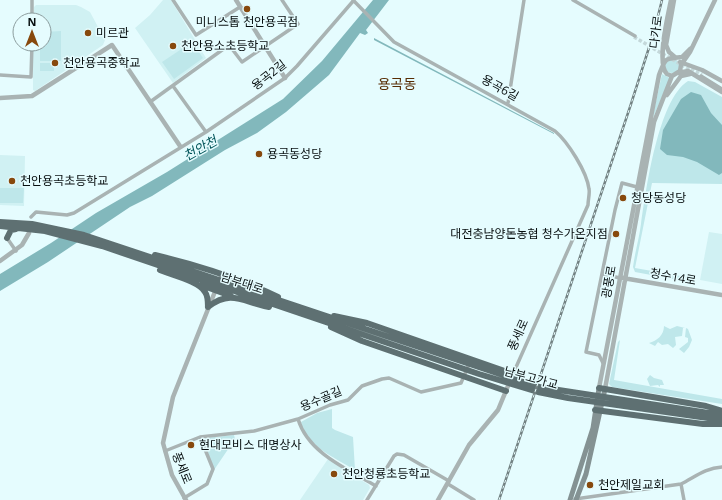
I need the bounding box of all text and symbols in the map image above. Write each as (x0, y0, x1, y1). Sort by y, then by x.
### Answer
marker: 미니스톱 천안용곡점 (242, 4, 252, 14)
north arrow (12, 12, 52, 52)
place label: 미니스톱 천안용곡점 (196, 13, 298, 30)
text: N (28, 14, 36, 29)
street label: 다가로 (645, 14, 666, 49)
place label: 미르관 (96, 24, 129, 41)
marker: 미르관 (83, 28, 93, 38)
place label: 천안용소초등학교 (181, 37, 269, 54)
marker: 천안용소초등학교 (168, 41, 178, 51)
place label: 천안용곡중학교 (63, 54, 140, 71)
street label: 용곡2길 (248, 56, 290, 94)
marker: 천안용곡중학교 (50, 58, 60, 68)
street label: 용곡6길 (479, 70, 522, 105)
district label: 용곡동 (378, 74, 416, 93)
water label: 천안천 (180, 131, 221, 165)
place label: 용곡동성당 (267, 145, 322, 162)
marker: 용곡동성당 (254, 149, 264, 159)
place label: 천안용곡초등학교 (20, 172, 108, 189)
marker: 천안용곡초등학교 (7, 176, 17, 186)
place label: 청당동성당 (631, 189, 686, 206)
marker: 청당동성당 (618, 193, 628, 203)
place label: 대전충남양돈농협 청수가온지점 (450, 225, 608, 242)
marker: 대전충남양돈농협 청수가온지점 (611, 229, 621, 239)
street label: 광풍로 (597, 264, 620, 300)
street label: 청수14로 (649, 264, 698, 289)
street label: 남부대로 (219, 268, 266, 297)
street label: 풍세로 (503, 316, 532, 353)
street label: 남부고가교 (502, 362, 560, 393)
street label: 용수골길 (297, 382, 344, 415)
place label: 현대모비스 대명상사 (199, 436, 301, 453)
marker: 현대모비스 대명상사 (186, 440, 196, 450)
street label: 풍세로 (168, 449, 197, 486)
place label: 천안청룡초등학교 (342, 465, 430, 482)
marker: 천안청룡초등학교 (329, 469, 339, 479)
place label: 천안제일교회 (598, 476, 664, 493)
marker: 천안제일교회 (585, 480, 595, 490)

